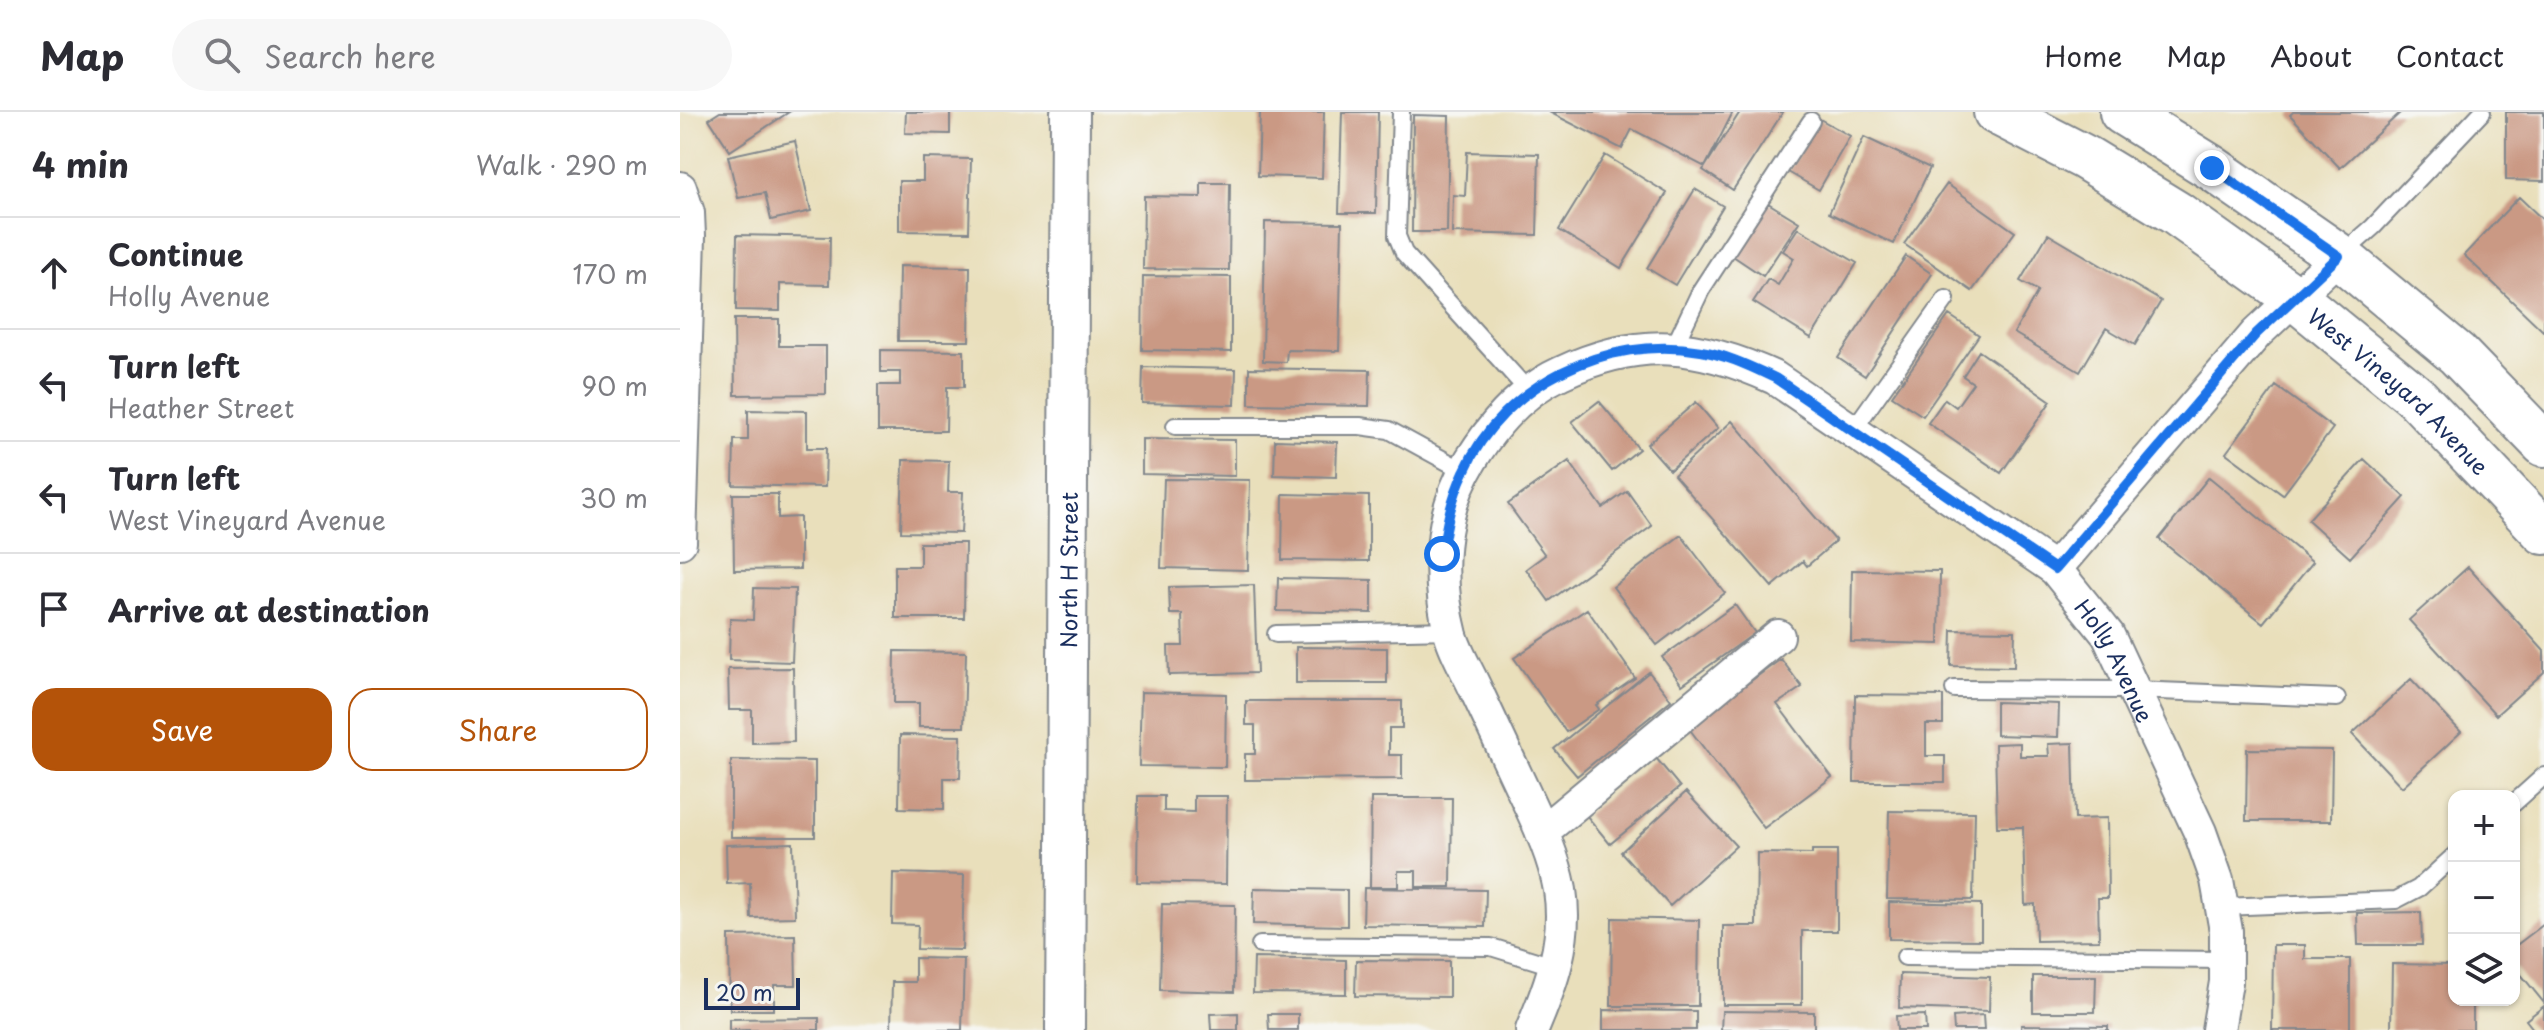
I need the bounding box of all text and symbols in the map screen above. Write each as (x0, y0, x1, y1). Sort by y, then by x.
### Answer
search box (172, 19, 732, 91)
text: Map (40, 27, 124, 84)
icon: search (200, 33, 244, 77)
text: Search here (264, 33, 436, 78)
text: Home (2044, 34, 2122, 77)
text: Map (2166, 34, 2226, 77)
text: About (2270, 34, 2352, 77)
text: Contact (2396, 34, 2504, 77)
text: 4 min (32, 138, 129, 190)
text: Walk · 290 m (476, 145, 648, 184)
route end (2194, 150, 2230, 186)
text: Continue (108, 231, 243, 276)
icon: ahead (32, 251, 76, 295)
text: 170 m (573, 254, 648, 293)
text: Holly Avenue (108, 276, 270, 315)
street label: West Vineyard Avenue (2301, 299, 2497, 481)
text: Turn left (108, 343, 240, 388)
icon: left (32, 363, 76, 407)
text: 90 m (581, 366, 648, 405)
text: Heather Street (108, 388, 294, 427)
text: Turn left (108, 455, 240, 500)
icon: left (32, 475, 76, 519)
text: 30 m (580, 478, 648, 517)
street label: North H Street (1051, 492, 1084, 648)
text: West Vineyard Avenue (108, 500, 386, 539)
route start (1424, 536, 1460, 572)
icon: arrive (32, 587, 76, 631)
text: Arrive at destination (108, 587, 430, 632)
street label: Holly Avenue (2068, 591, 2163, 727)
button: Save (32, 688, 332, 771)
button: Share (348, 688, 648, 771)
map controls (2448, 790, 2520, 1006)
button: + (2448, 790, 2520, 862)
button: − (2448, 862, 2520, 934)
button: layers (2448, 934, 2520, 1006)
scale bar (704, 974, 800, 1010)
text: 20 m (716, 975, 773, 1008)

